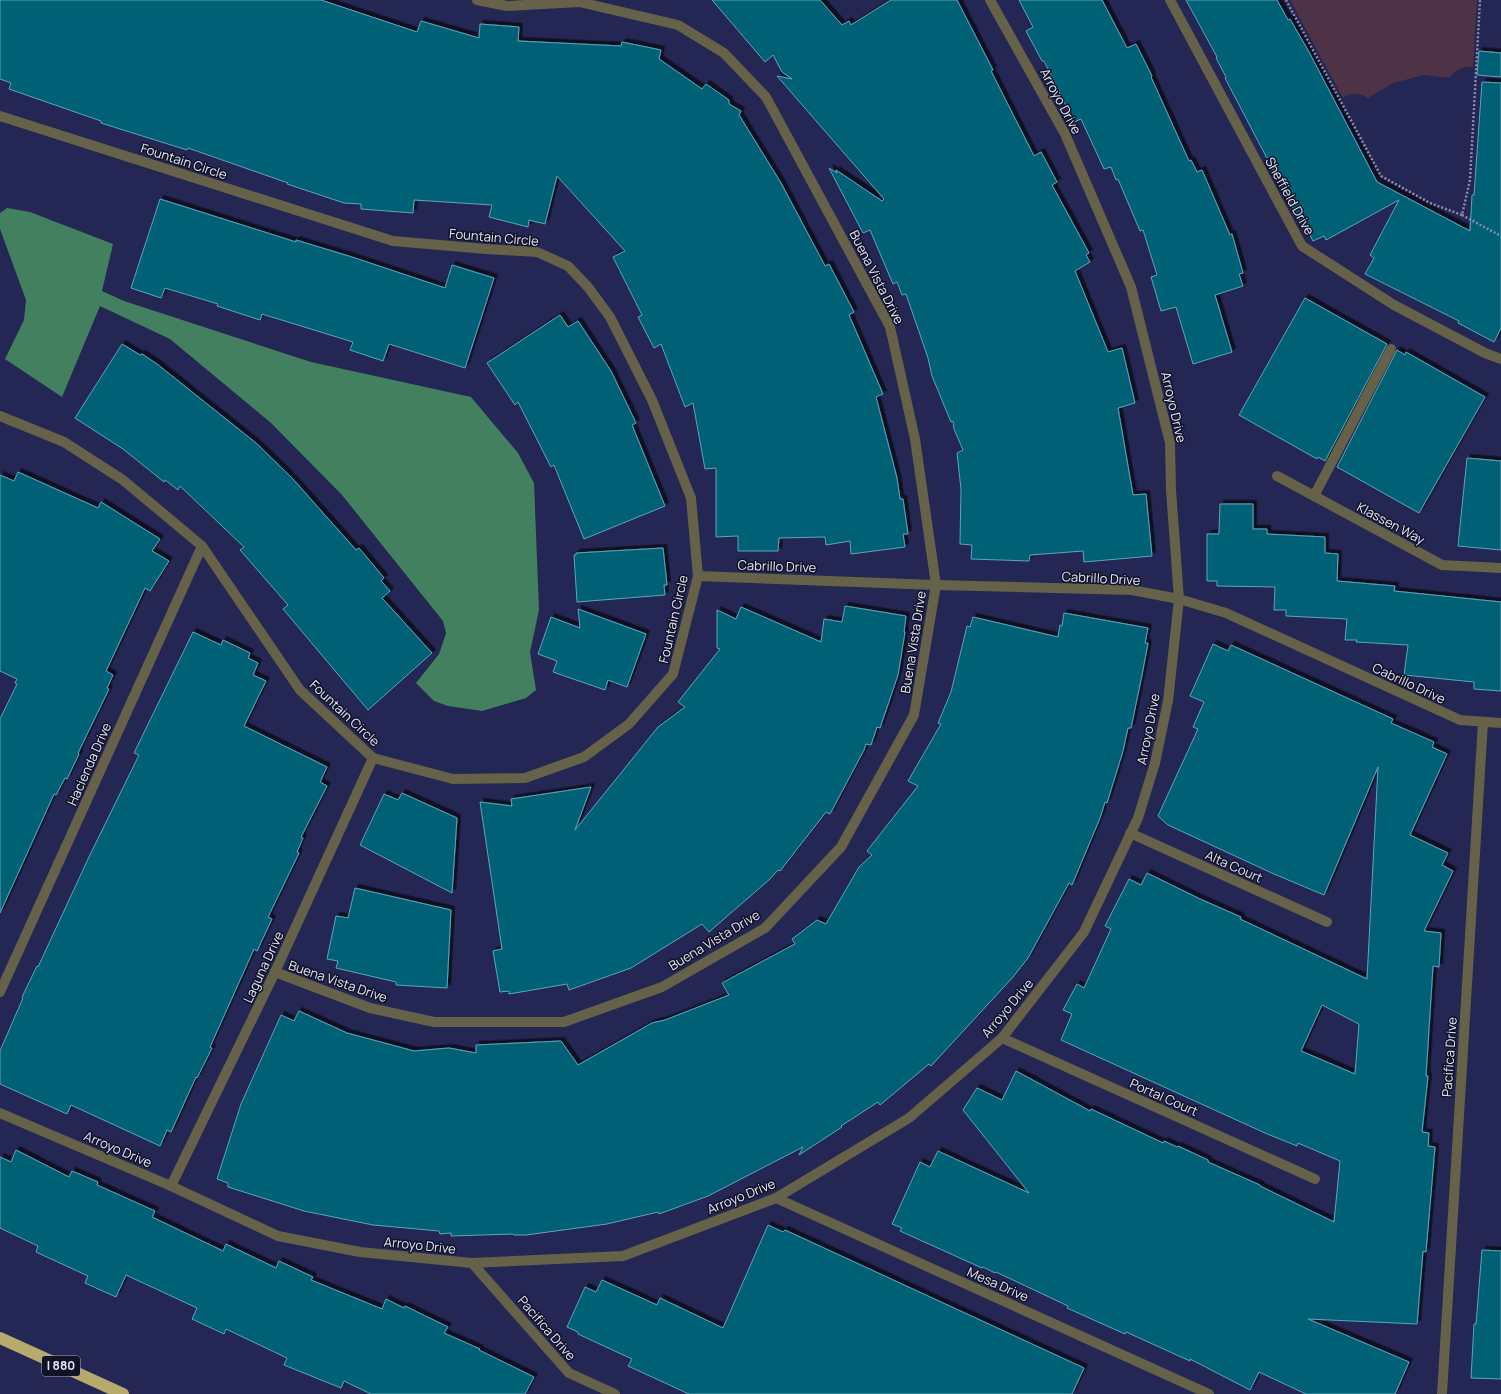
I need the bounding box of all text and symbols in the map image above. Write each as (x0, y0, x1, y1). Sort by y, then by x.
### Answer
street label: Arroyo Drive (1036, 65, 1086, 137)
street label: Fountain Circle (139, 139, 230, 184)
street label: Sheffield Drive (1261, 154, 1319, 239)
street label: Fountain Circle (448, 224, 540, 250)
street label: Buena Vista Drive (845, 227, 909, 328)
street label: Arroyo Drive (1157, 370, 1191, 445)
street label: Klassen Way (1354, 498, 1428, 549)
street label: Cabrillo Drive (737, 556, 817, 576)
street label: Cabrillo Drive (1061, 567, 1141, 589)
street label: Fountain Circle (654, 573, 692, 665)
street label: Buena Vista Drive (896, 589, 930, 695)
street label: Cabrillo Drive (1370, 658, 1449, 708)
street label: Fountain Circle (306, 676, 384, 750)
street label: Arroyo Drive (1132, 691, 1164, 766)
street label: Hacienda Drive (63, 719, 116, 808)
street label: Alta Court (1203, 845, 1265, 887)
street label: Buena Vista Drive (665, 905, 763, 974)
street label: Laguna Drive (239, 928, 288, 1006)
street label: Buena Vista Drive (286, 956, 390, 1006)
street label: Arroyo Drive (977, 974, 1037, 1041)
street label: Pacifica Drive (1437, 1016, 1461, 1098)
street label: Portal Court (1127, 1074, 1201, 1120)
street label: Arroyo Drive (81, 1127, 155, 1172)
street label: Arroyo Drive (704, 1174, 778, 1218)
street label: Arroyo Drive (383, 1232, 457, 1258)
street label: Mesa Drive (964, 1262, 1032, 1306)
street label: Pacifica Drive (514, 1292, 580, 1364)
road number: I 880 (42, 1356, 80, 1376)

